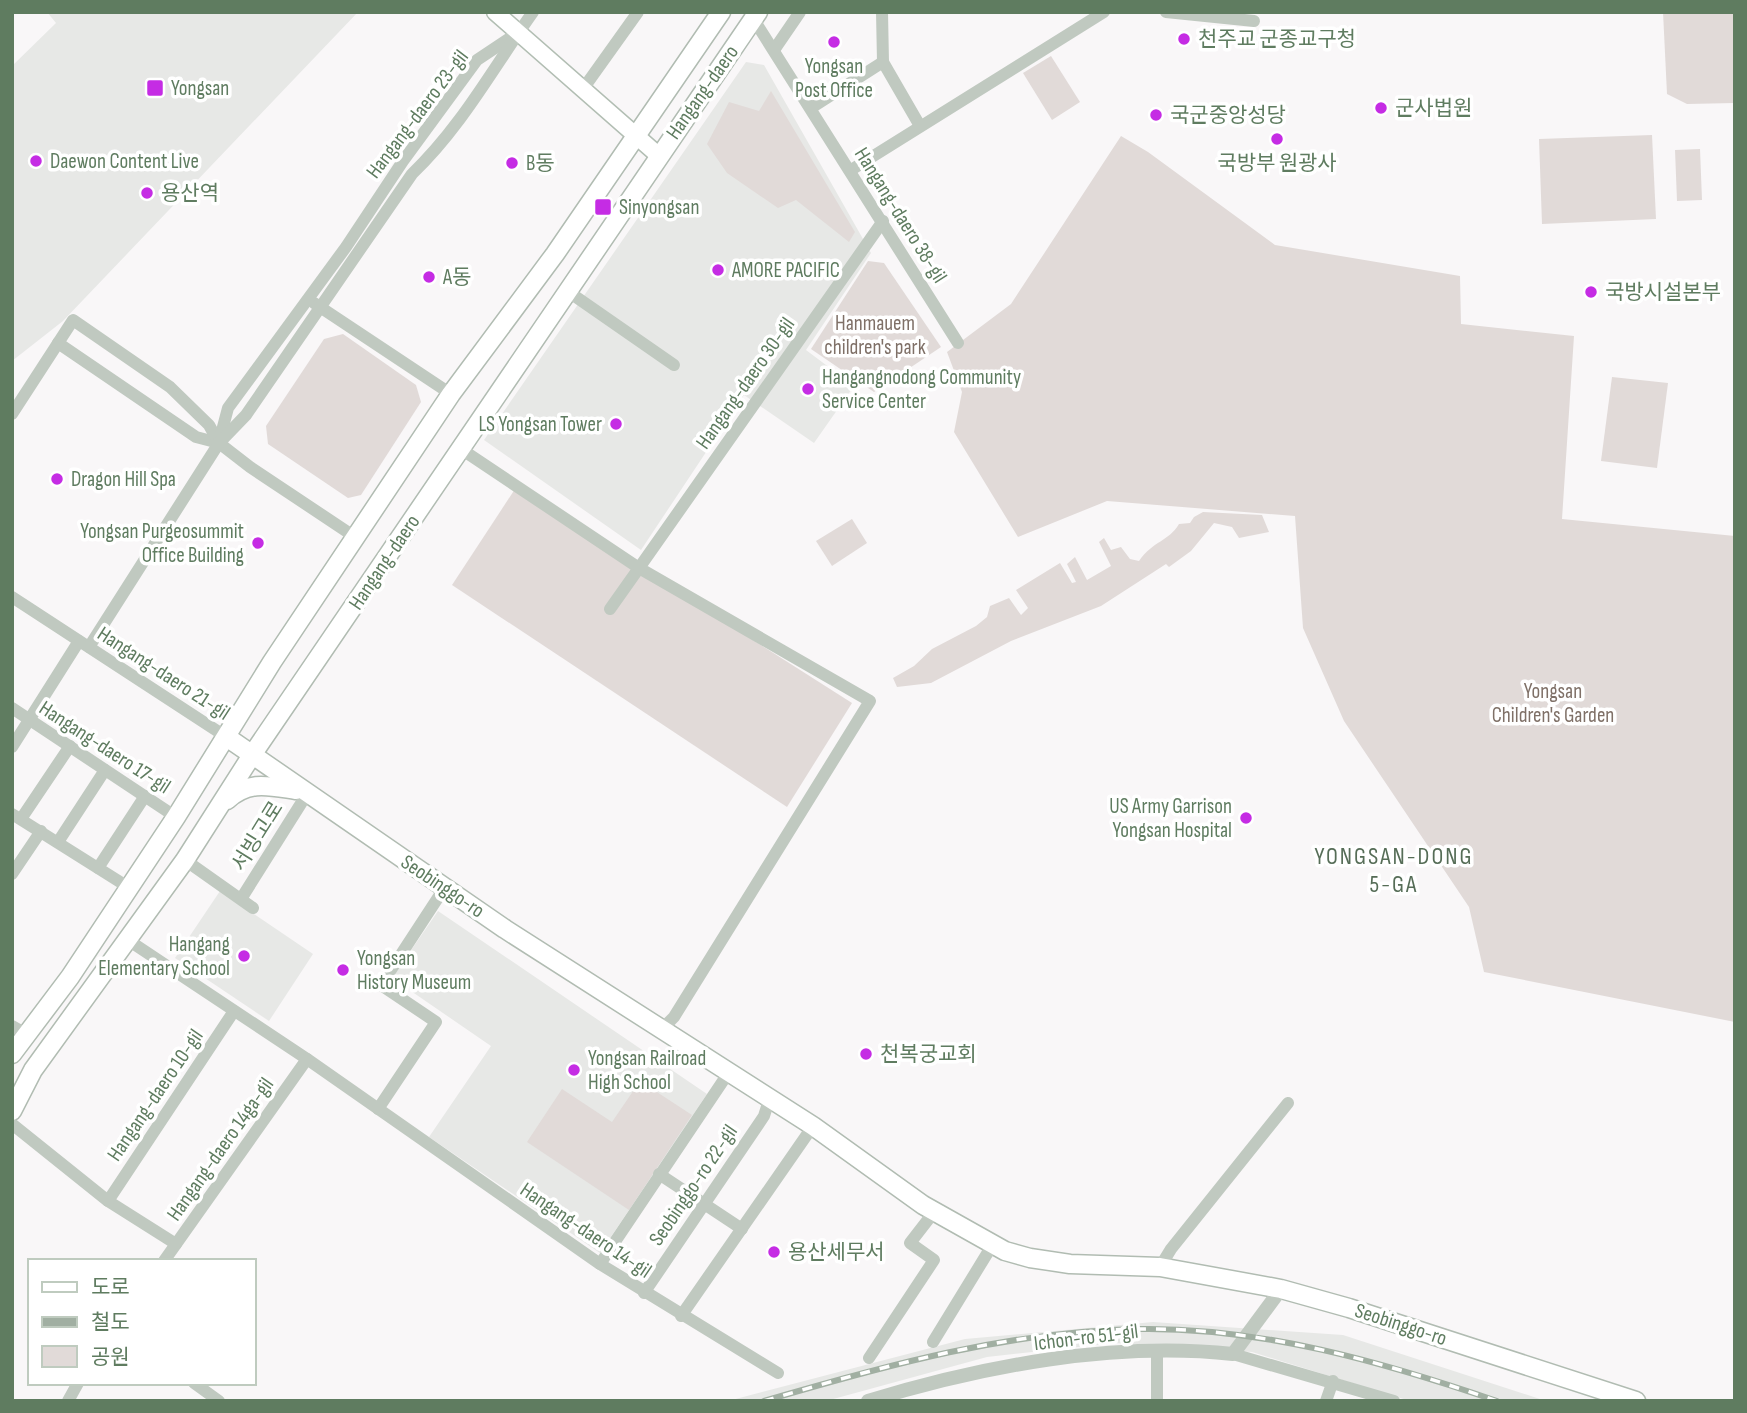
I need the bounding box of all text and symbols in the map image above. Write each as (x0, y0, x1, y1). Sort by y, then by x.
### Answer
place label: 천주교 군종교구청 (1198, 27, 1356, 52)
marker: 천주교 군종교구청 (1176, 31, 1192, 47)
marker: Yongsan Post Office (826, 34, 842, 50)
street label: Hangang-daero (661, 40, 744, 144)
street label: Hangang-daero 23-gil (361, 45, 474, 183)
place label: Yongsan Post Office (795, 54, 873, 103)
place label: Yongsan (171, 76, 229, 101)
marker: Yongsan (145, 78, 165, 98)
place label: 군사법원 (1395, 96, 1472, 121)
marker: 군사법원 (1373, 100, 1389, 116)
place label: 국군중앙성당 (1170, 103, 1286, 128)
marker: 국군중앙성당 (1148, 107, 1164, 123)
marker: 국방부 원광사 (1269, 131, 1285, 147)
street label: Hangang-daero 38-gil (849, 143, 952, 288)
place label: Daewon Content Live (50, 149, 199, 174)
place label: B동 (526, 151, 555, 176)
place label: 국방부 원광사 (1217, 151, 1337, 176)
marker: Daewon Content Live (28, 153, 44, 169)
marker: B동 (504, 155, 520, 171)
place label: 용산역 (161, 181, 219, 206)
marker: 용산역 (139, 185, 155, 201)
place label: Sinyongsan (619, 195, 699, 220)
marker: Sinyongsan (593, 197, 613, 217)
place label: AMORE PACIFIC (731, 258, 840, 283)
marker: AMORE PACIFIC (710, 262, 726, 278)
place label: A동 (442, 265, 471, 290)
marker: A동 (421, 269, 437, 285)
place label: 국방시설본부 (1605, 280, 1721, 305)
marker: 국방시설본부 (1583, 284, 1599, 300)
park label: Hanmauem children's park (824, 311, 926, 360)
street label: Hangang-daero 30-gil (691, 313, 800, 454)
place label: Hangangnodong Community Service Center (822, 365, 1021, 414)
marker: Hangangnodong Community Service Center (800, 381, 816, 397)
place label: LS Yongsan Tower (478, 412, 602, 437)
marker: LS Yongsan Tower (608, 416, 624, 432)
place label: Dragon Hill Spa (71, 467, 176, 492)
marker: Dragon Hill Spa (49, 471, 65, 487)
street label: Hangang-daero (344, 510, 425, 615)
place label: Yongsan Purgeosummit Office Building (80, 519, 244, 568)
marker: Yongsan Purgeosummit Office Building (250, 535, 266, 551)
street label: Hangang-daero 21-gil (93, 621, 235, 726)
park label: Yongsan Children's Garden (1492, 679, 1614, 728)
street label: Hangang-daero 17-gil (34, 696, 175, 799)
place label: US Army Garrison Yongsan Hospital (1109, 794, 1232, 843)
street label: 서빙고로 (226, 797, 289, 876)
marker: US Army Garrison Yongsan Hospital (1238, 810, 1254, 826)
district label: YONGSAN-DONG 5-GA (1314, 842, 1474, 899)
street label: Seobinggo-ro (396, 849, 489, 923)
place label: Hangang Elementary School (98, 932, 230, 981)
place label: Yongsan History Museum (357, 946, 471, 995)
marker: Hangang Elementary School (236, 948, 252, 964)
marker: Yongsan History Museum (335, 962, 351, 978)
street label: Hangang-daero 10-gil (102, 1025, 209, 1166)
place label: 천복궁교회 (880, 1042, 977, 1067)
place label: Yongsan Railroad High School (588, 1046, 706, 1095)
marker: 천복궁교회 (858, 1046, 874, 1062)
marker: Yongsan Railroad High School (566, 1062, 582, 1078)
street label: Hangang-daero 14ga-gil (162, 1073, 279, 1226)
street label: Seobinggo-ro 22-gil (644, 1120, 743, 1250)
street label: Hangang-daero 14-gil (515, 1177, 656, 1284)
place label: 용산세무서 (788, 1240, 885, 1265)
marker: 용산세무서 (766, 1244, 782, 1260)
legend (28, 1259, 256, 1385)
text: 도로 (91, 1275, 130, 1300)
street label: Seobinggo-ro (1352, 1298, 1450, 1351)
text: 철도 (91, 1310, 130, 1335)
street label: Ichon-ro 51-gil (1032, 1319, 1140, 1356)
text: 공원 (91, 1345, 130, 1370)

